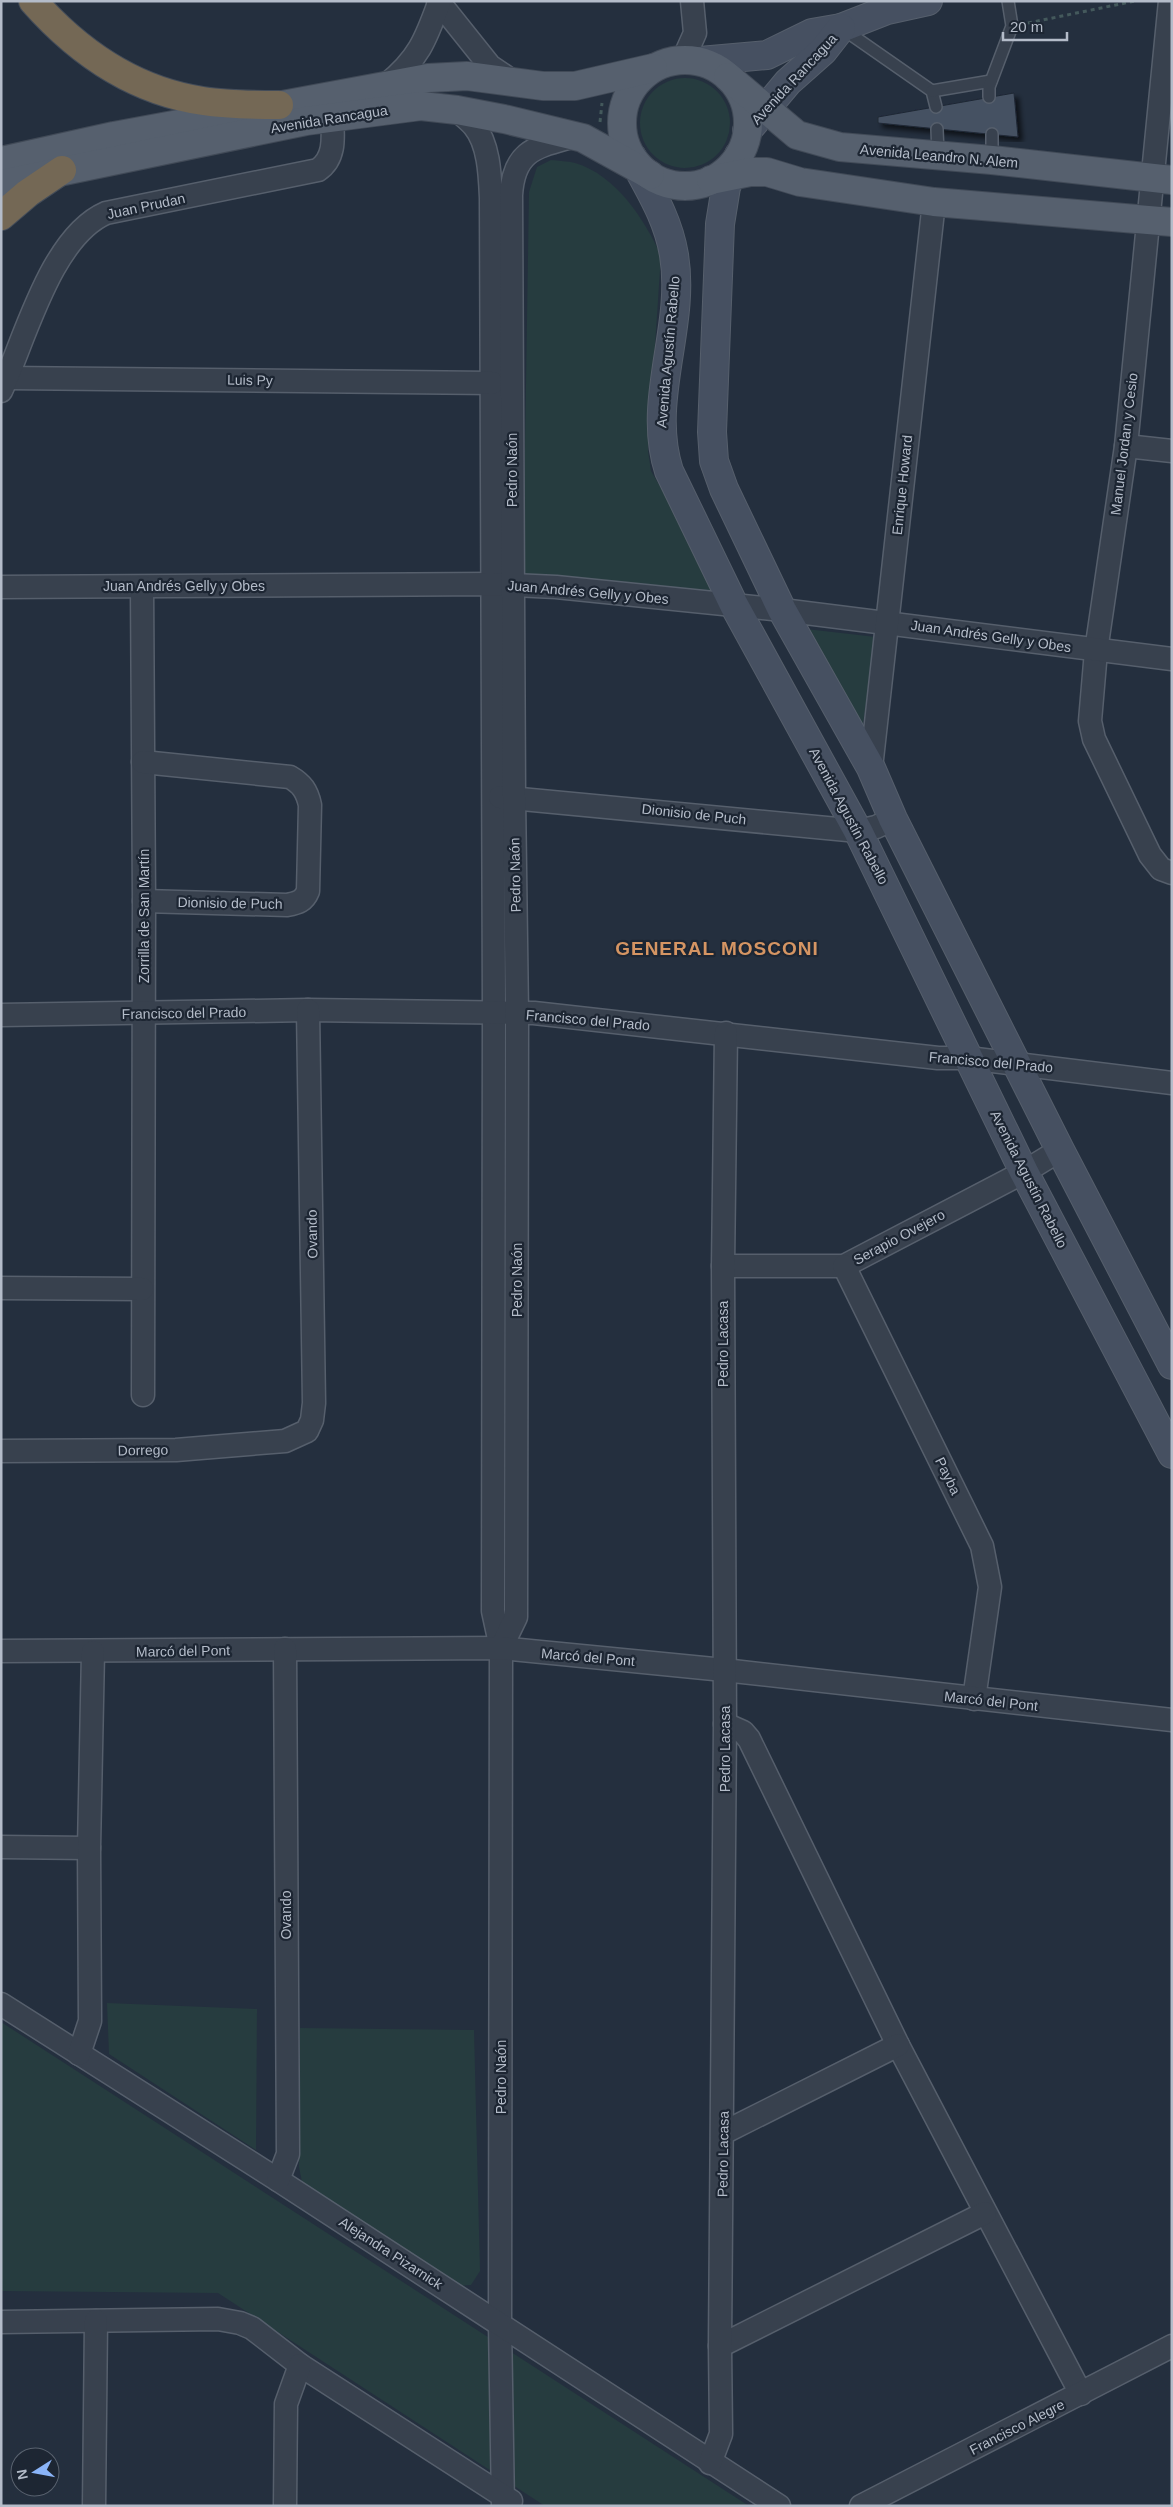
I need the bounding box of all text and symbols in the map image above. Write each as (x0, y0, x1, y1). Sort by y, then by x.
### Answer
scale bar (1003, 10, 1067, 42)
text: 20 m (1010, 18, 1043, 35)
street label: Avenida Rancagua (748, 30, 840, 128)
street label: Avenida Rancagua (269, 102, 389, 136)
street label: Avenida Leandro N. Alem (859, 141, 1019, 171)
street label: Juan Prudan (106, 190, 186, 222)
street label: Avenida Agustín Rabello (653, 275, 683, 429)
street label: Luis Py (227, 372, 273, 388)
street label: Manuel Jordan y Cesio (1107, 372, 1141, 516)
street label: Pedro Naón (504, 433, 520, 507)
street label: Enrique Howard (889, 434, 915, 536)
street label: Juan Andrés Gelly y Obes (507, 577, 669, 607)
street label: Juan Andrés Gelly y Obes (103, 578, 265, 594)
street label: Juan Andrés Gelly y Obes (910, 617, 1072, 655)
street label: Avenida Agustín Rabello (806, 745, 892, 887)
street label: Dionisio de Puch (641, 801, 747, 827)
street label: Pedro Naón (506, 838, 524, 912)
street label: Zorrilla de San Martín (136, 849, 152, 983)
street label: Dionisio de Puch (177, 894, 283, 912)
district label: GENERAL MOSCONI (615, 938, 819, 959)
street label: Francisco del Prado (122, 1004, 247, 1022)
street label: Francisco del Prado (525, 1007, 651, 1033)
street label: Francisco del Prado (928, 1049, 1054, 1075)
street label: Avenida Agustín Rabello (987, 1108, 1071, 1251)
street label: Serapio Ovejero (851, 1206, 948, 1268)
street label: Ovando (304, 1209, 320, 1259)
street label: Pedro Naón (509, 1243, 525, 1317)
street label: Pedro Lacasa (715, 1301, 731, 1387)
street label: Dorrego (118, 1442, 169, 1458)
street label: Payba (932, 1455, 964, 1498)
street label: Marcó del Pont (136, 1642, 230, 1660)
street label: Marcó del Pont (540, 1645, 636, 1669)
street label: Marcó del Pont (943, 1688, 1039, 1714)
street label: Pedro Lacasa (717, 1706, 733, 1792)
street label: Ovando (278, 1890, 294, 1940)
street label: Pedro Naón (493, 2040, 509, 2114)
street label: Pedro Lacasa (714, 2110, 732, 2197)
street label: Alejandra Pizarnick (336, 2214, 446, 2293)
street label: Francisco Alegre (967, 2396, 1067, 2458)
north arrow (10, 2447, 60, 2497)
text: N (13, 2468, 31, 2481)

